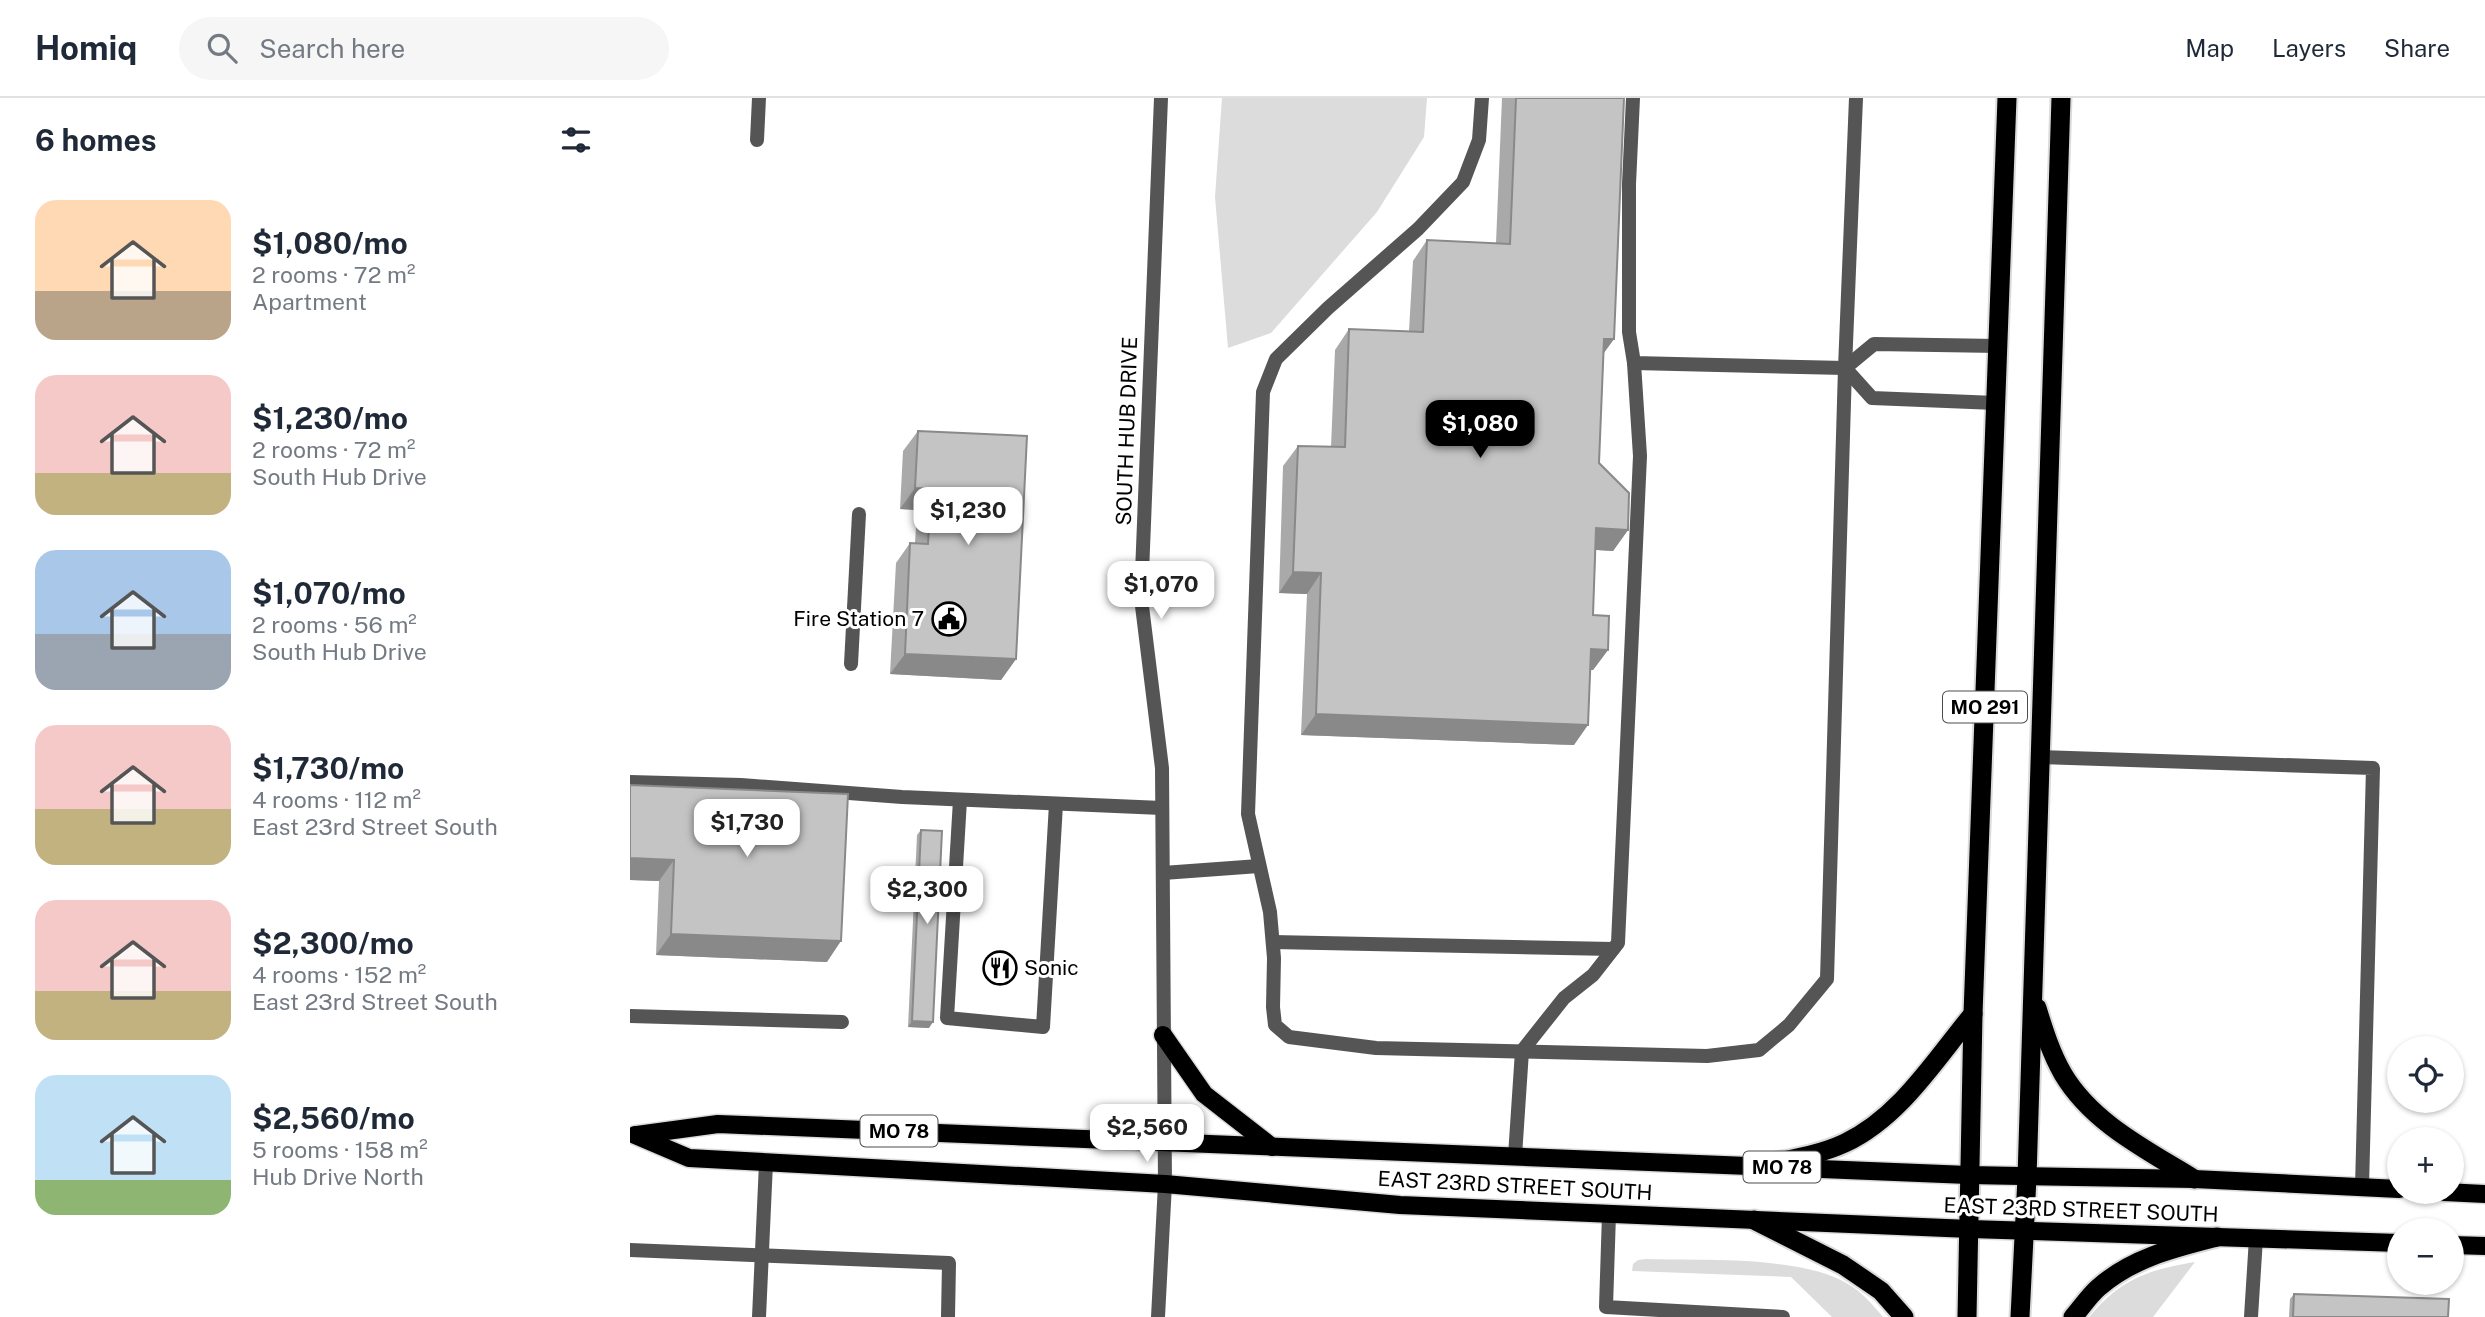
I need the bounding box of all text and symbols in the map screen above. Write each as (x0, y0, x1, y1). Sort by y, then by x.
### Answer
search box (179, 17, 669, 80)
text: Homiq (35, 29, 137, 67)
icon: search (203, 29, 241, 67)
text: Search here (259, 33, 405, 64)
text: Map (2185, 34, 2234, 62)
text: Layers (2272, 34, 2346, 62)
text: Share (2384, 34, 2450, 62)
icon: filters (557, 121, 595, 159)
text: 6 homes (35, 122, 157, 158)
text: $1,080/mo (252, 225, 408, 261)
icon: home (91, 228, 175, 312)
text: 2 rooms · 72 m² (252, 261, 415, 288)
text: Apartment (252, 288, 367, 315)
street label: SOUTH HUB DRIVE (1111, 336, 1142, 526)
text: $1,230/mo (252, 400, 408, 436)
pin: $1,080 (1423, 400, 1537, 460)
icon: home (91, 403, 175, 487)
text: $1,080 (1442, 409, 1518, 436)
text: 2 rooms · 72 m² (252, 436, 415, 463)
text: South Hub Drive (252, 463, 427, 490)
pin: $1,230 (911, 488, 1025, 547)
text: $1,230 (930, 496, 1006, 523)
pin: $1,070 (1104, 561, 1218, 621)
text: $1,070 (1123, 570, 1199, 597)
text: $1,070/mo (252, 575, 406, 611)
icon: home (91, 578, 175, 662)
public building icon: Fire Station 7 (930, 600, 968, 638)
place label: Fire Station 7 (793, 606, 924, 631)
text: 2 rooms · 56 m² (252, 611, 417, 638)
text: South Hub Drive (252, 638, 427, 665)
road number: MO 291 (1943, 692, 2027, 722)
text: $1,730/mo (252, 750, 404, 786)
icon: home (91, 753, 175, 837)
text: 4 rooms · 112 m² (252, 786, 421, 813)
pin: $1,730 (690, 800, 804, 859)
text: $1,730 (710, 808, 784, 835)
text: East 23rd Street South (252, 813, 498, 840)
pin: $2,300 (870, 866, 984, 926)
text: $2,300 (886, 875, 968, 902)
text: $2,300/mo (252, 925, 414, 961)
icon: home (91, 928, 175, 1012)
restaurant icon: Sonic (981, 949, 1019, 987)
place label: Sonic (1024, 955, 1079, 980)
text: 4 rooms · 152 m² (252, 961, 426, 988)
text: East 23rd Street South (252, 988, 498, 1015)
map controls (2387, 1036, 2464, 1295)
button: locate (2387, 1036, 2464, 1113)
text: $2,560/mo (252, 1100, 415, 1136)
icon: home (91, 1103, 175, 1187)
pin: $2,560 (1090, 1104, 1204, 1164)
text: $2,560 (1106, 1113, 1188, 1140)
road number: MO 78 (860, 1116, 938, 1147)
button: + (2387, 1127, 2464, 1204)
text: 5 rooms · 158 m² (252, 1136, 428, 1163)
road number: MO 78 (1744, 1152, 1820, 1182)
text: Hub Drive North (252, 1163, 424, 1190)
street label: EAST 23RD STREET SOUTH (1377, 1166, 1653, 1205)
street label: EAST 23RD STREET SOUTH (1943, 1192, 2219, 1227)
button: − (2387, 1218, 2464, 1295)

